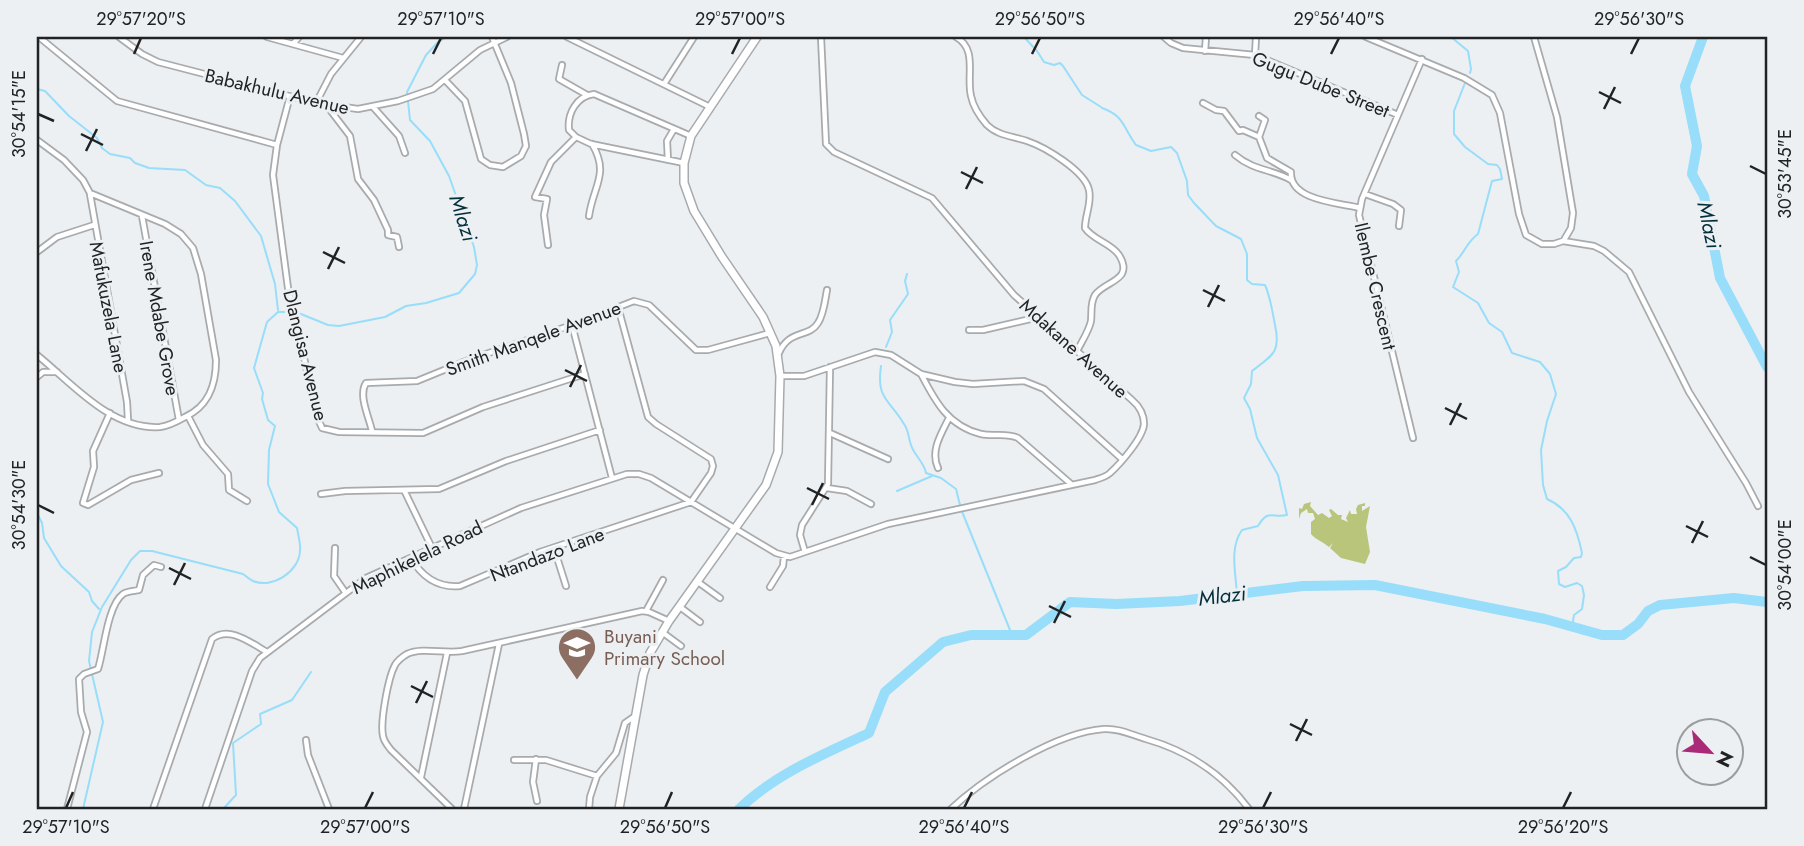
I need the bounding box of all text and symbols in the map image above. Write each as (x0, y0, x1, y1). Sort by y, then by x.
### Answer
text: 29°57'20"S (96, 6, 186, 32)
text: 29°57'10"S (397, 6, 485, 32)
text: 29°57'00"S (695, 6, 785, 32)
text: 29°56'50"S (995, 6, 1085, 32)
text: 29°56'40"S (1294, 6, 1385, 32)
text: 29°56'30"S (1594, 6, 1684, 32)
street label: Gugu Dube Street (1248, 45, 1394, 124)
street label: Babakhulu Avenue (202, 62, 352, 121)
text: 30°54'15"E (6, 70, 32, 158)
text: 30°53'45"E (1772, 129, 1798, 219)
water label: Mlazi (441, 191, 485, 246)
water label: Mlazi (1689, 199, 1729, 252)
street label: Ilembe Crescent (1348, 220, 1403, 353)
street label: Mafukuzela Lane (83, 239, 134, 375)
street label: Irene Mdabe Grove (133, 239, 186, 398)
street label: Dlangisa Avenue (276, 287, 335, 424)
street label: Mdakane Avenue (1014, 292, 1134, 405)
street label: Smith Manqele Avenue (442, 294, 625, 383)
text: 30°54'30"E (6, 460, 32, 550)
street label: Maphikelela Road (347, 514, 487, 601)
text: 30°54'00"E (1772, 519, 1798, 611)
street label: Ntandazo Lane (486, 520, 608, 589)
water label: Mlazi (1197, 578, 1248, 614)
place label: Buyani Primary School (604, 623, 725, 672)
school or university icon: Buyani Primary School (556, 626, 598, 681)
north arrow (1674, 716, 1744, 786)
text: N (1709, 747, 1740, 772)
text: 29°57'10"S (22, 814, 110, 840)
text: 29°57'00"S (320, 814, 410, 840)
text: 29°56'50"S (620, 814, 710, 840)
text: 29°56'40"S (919, 814, 1010, 840)
text: 29°56'30"S (1218, 814, 1308, 840)
text: 29°56'20"S (1518, 814, 1608, 840)

